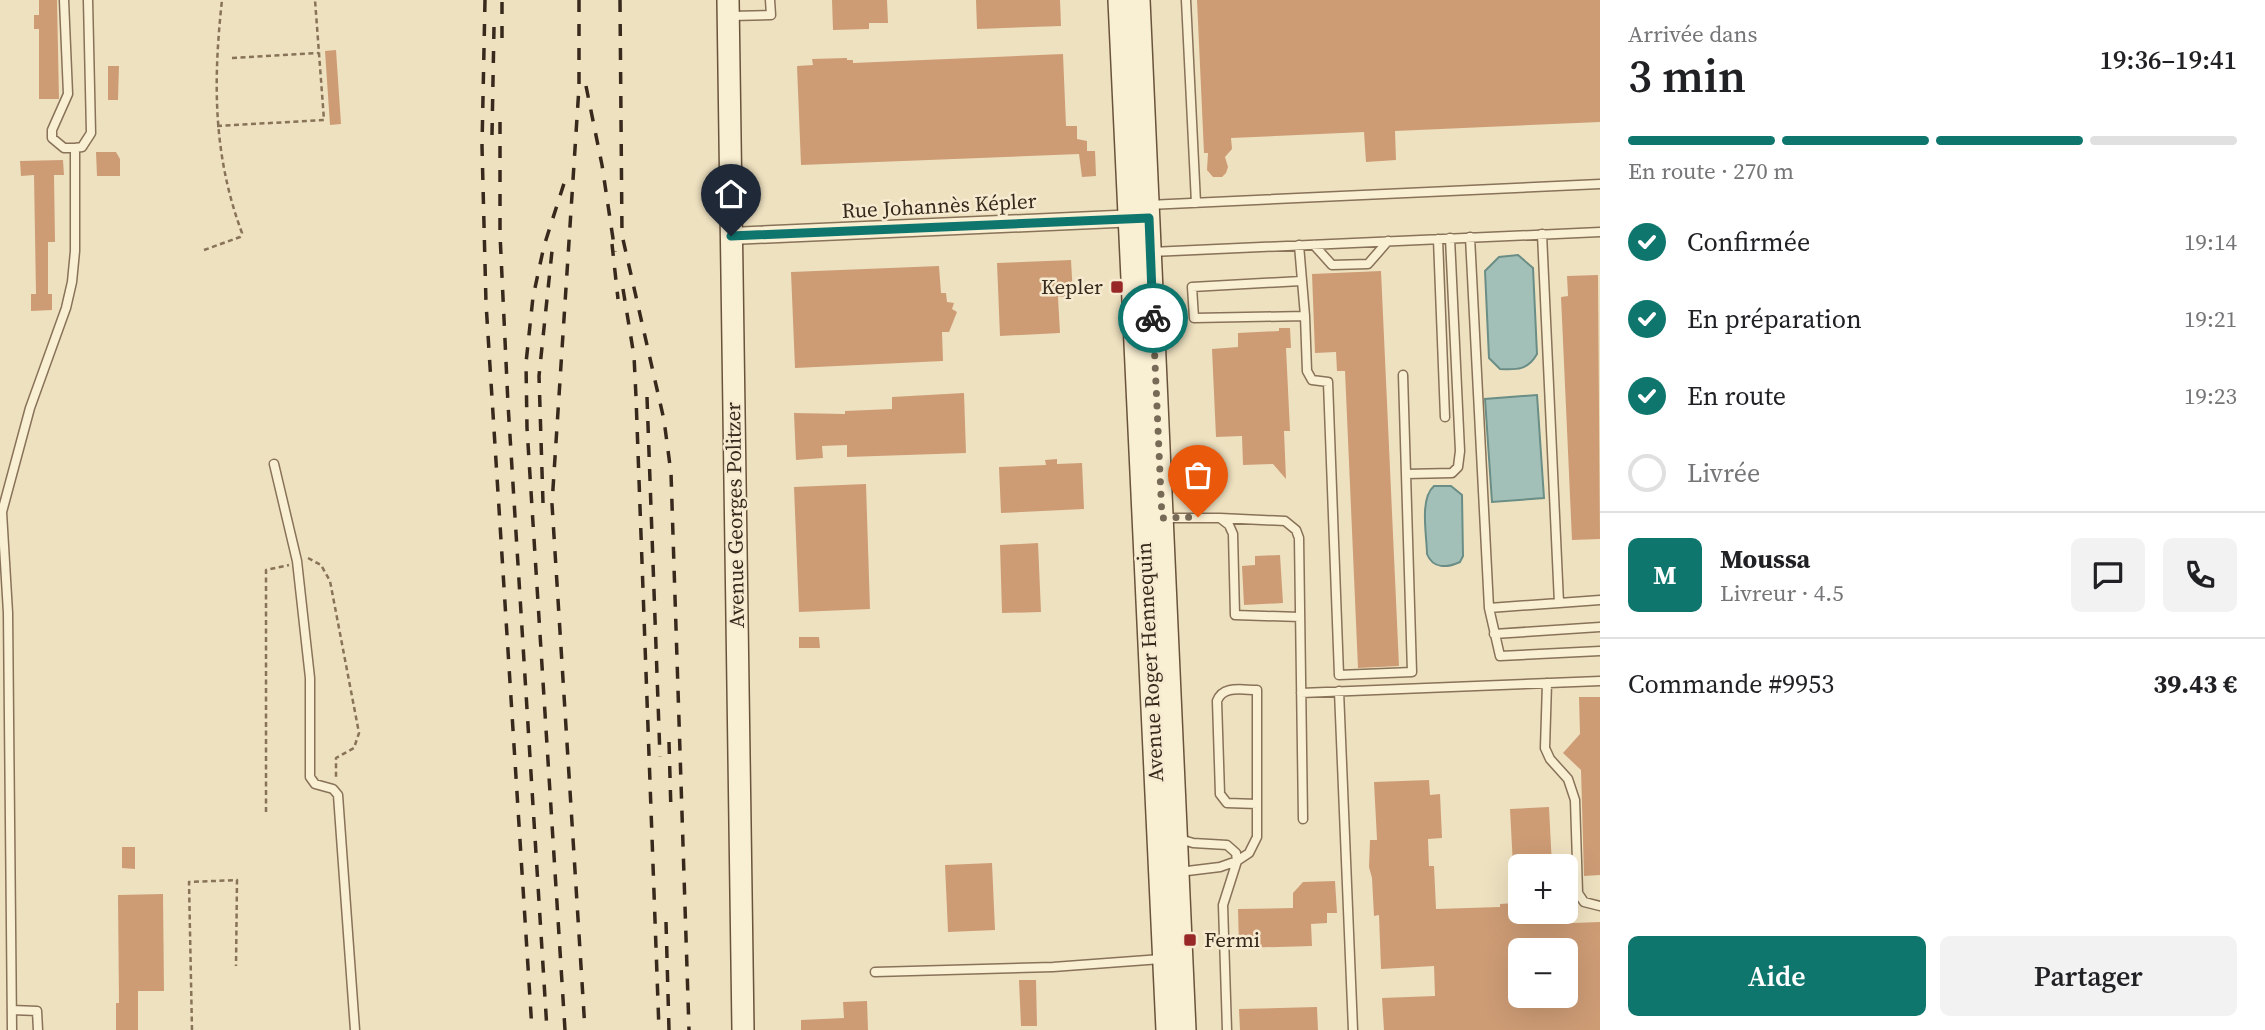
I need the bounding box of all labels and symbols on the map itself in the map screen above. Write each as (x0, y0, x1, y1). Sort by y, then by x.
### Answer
pin (701, 164, 761, 236)
street label: Rue Johannès Képler (841, 186, 1037, 225)
place label: Kepler (1041, 272, 1103, 301)
marker: Kepler (1109, 279, 1125, 295)
courier (1118, 283, 1188, 353)
street label: Avenue Georges Politzer (718, 402, 751, 628)
pin (1168, 445, 1228, 517)
street label: Avenue Roger Hennequin (1129, 541, 1170, 783)
place label: Fermi (1204, 925, 1260, 954)
marker: Fermi (1182, 932, 1198, 948)

